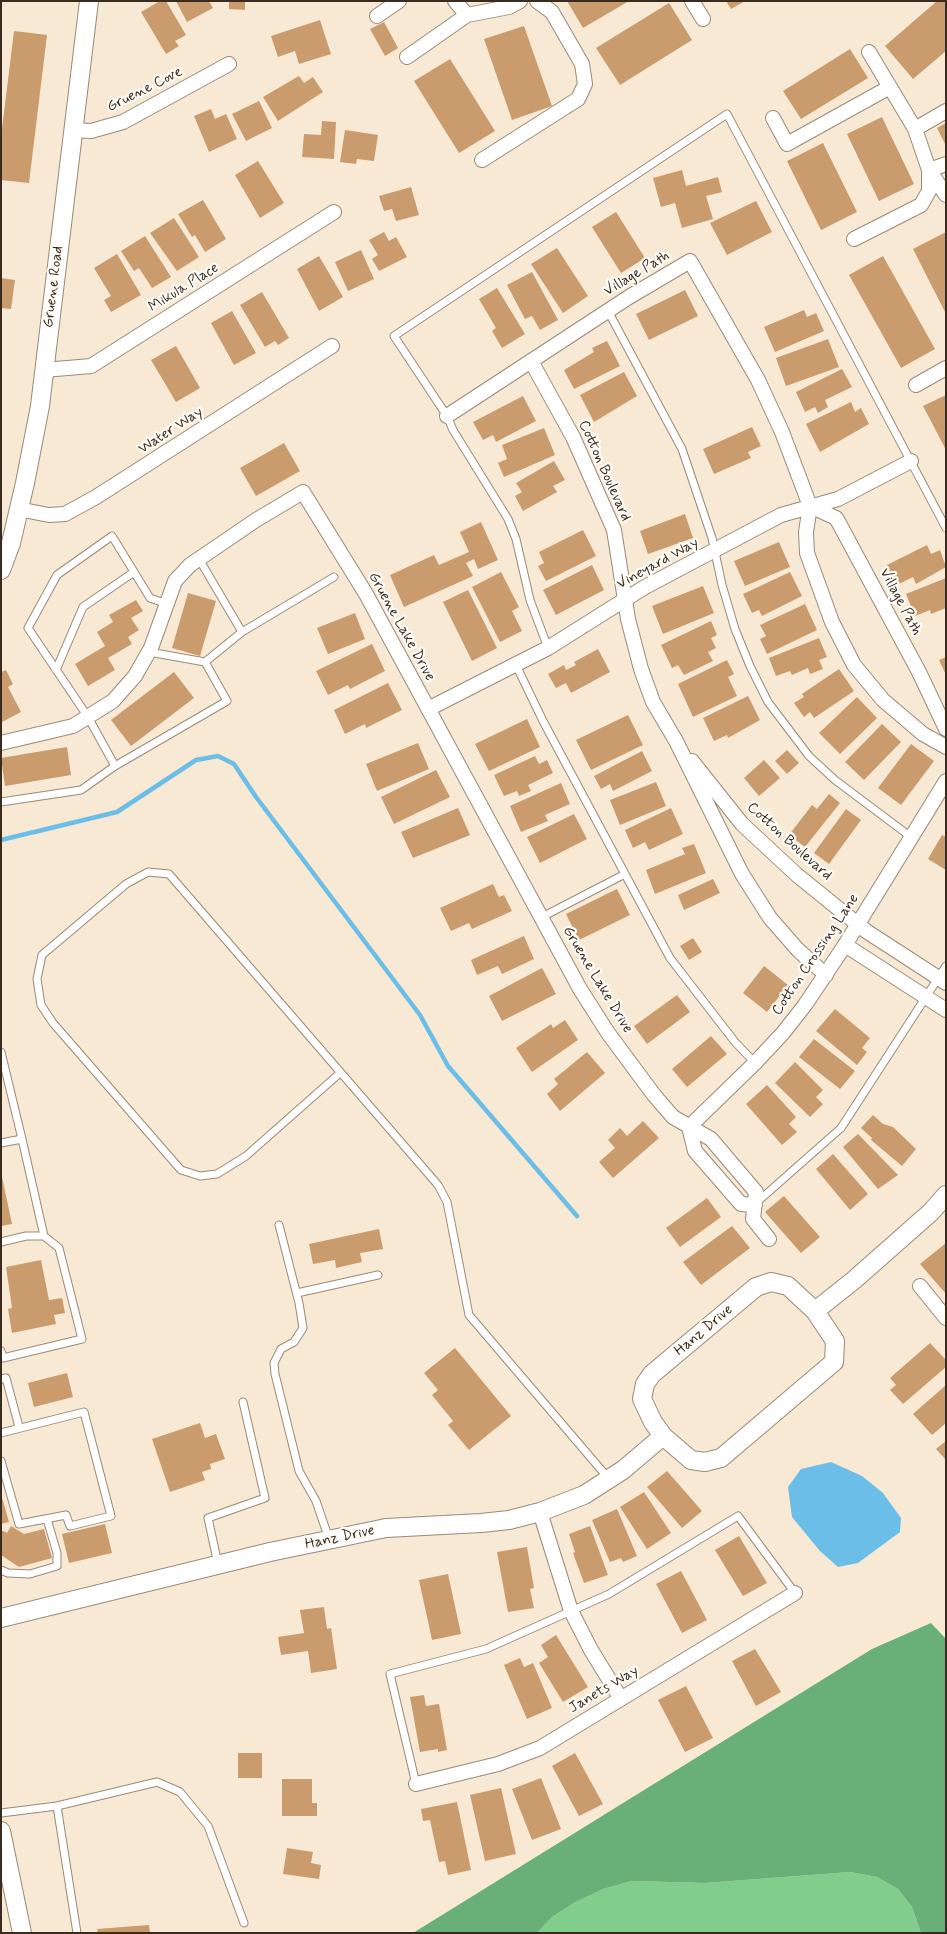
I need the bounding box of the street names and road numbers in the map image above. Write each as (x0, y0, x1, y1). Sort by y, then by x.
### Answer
street label: Gruene Cove (104, 63, 186, 117)
street label: Gruene Road (40, 245, 68, 329)
street label: Village Path (601, 247, 673, 301)
street label: Mikula Place (146, 259, 222, 317)
street label: Water Way (135, 404, 207, 458)
street label: Cotton Boulevard (574, 418, 634, 524)
street label: Vineyard Way (614, 534, 702, 594)
street label: Village Path (875, 565, 925, 639)
street label: Gruene Lake Drive (364, 569, 438, 685)
street label: Cotton Boulevard (743, 799, 835, 885)
street label: Cotton Crossing Lane (769, 891, 863, 1019)
street label: Gruene Lake Drive (558, 923, 636, 1037)
street label: Hanz Drive (671, 1301, 737, 1361)
street label: Hanz Drive (304, 1522, 376, 1554)
street label: Janets Way (566, 1662, 642, 1718)

